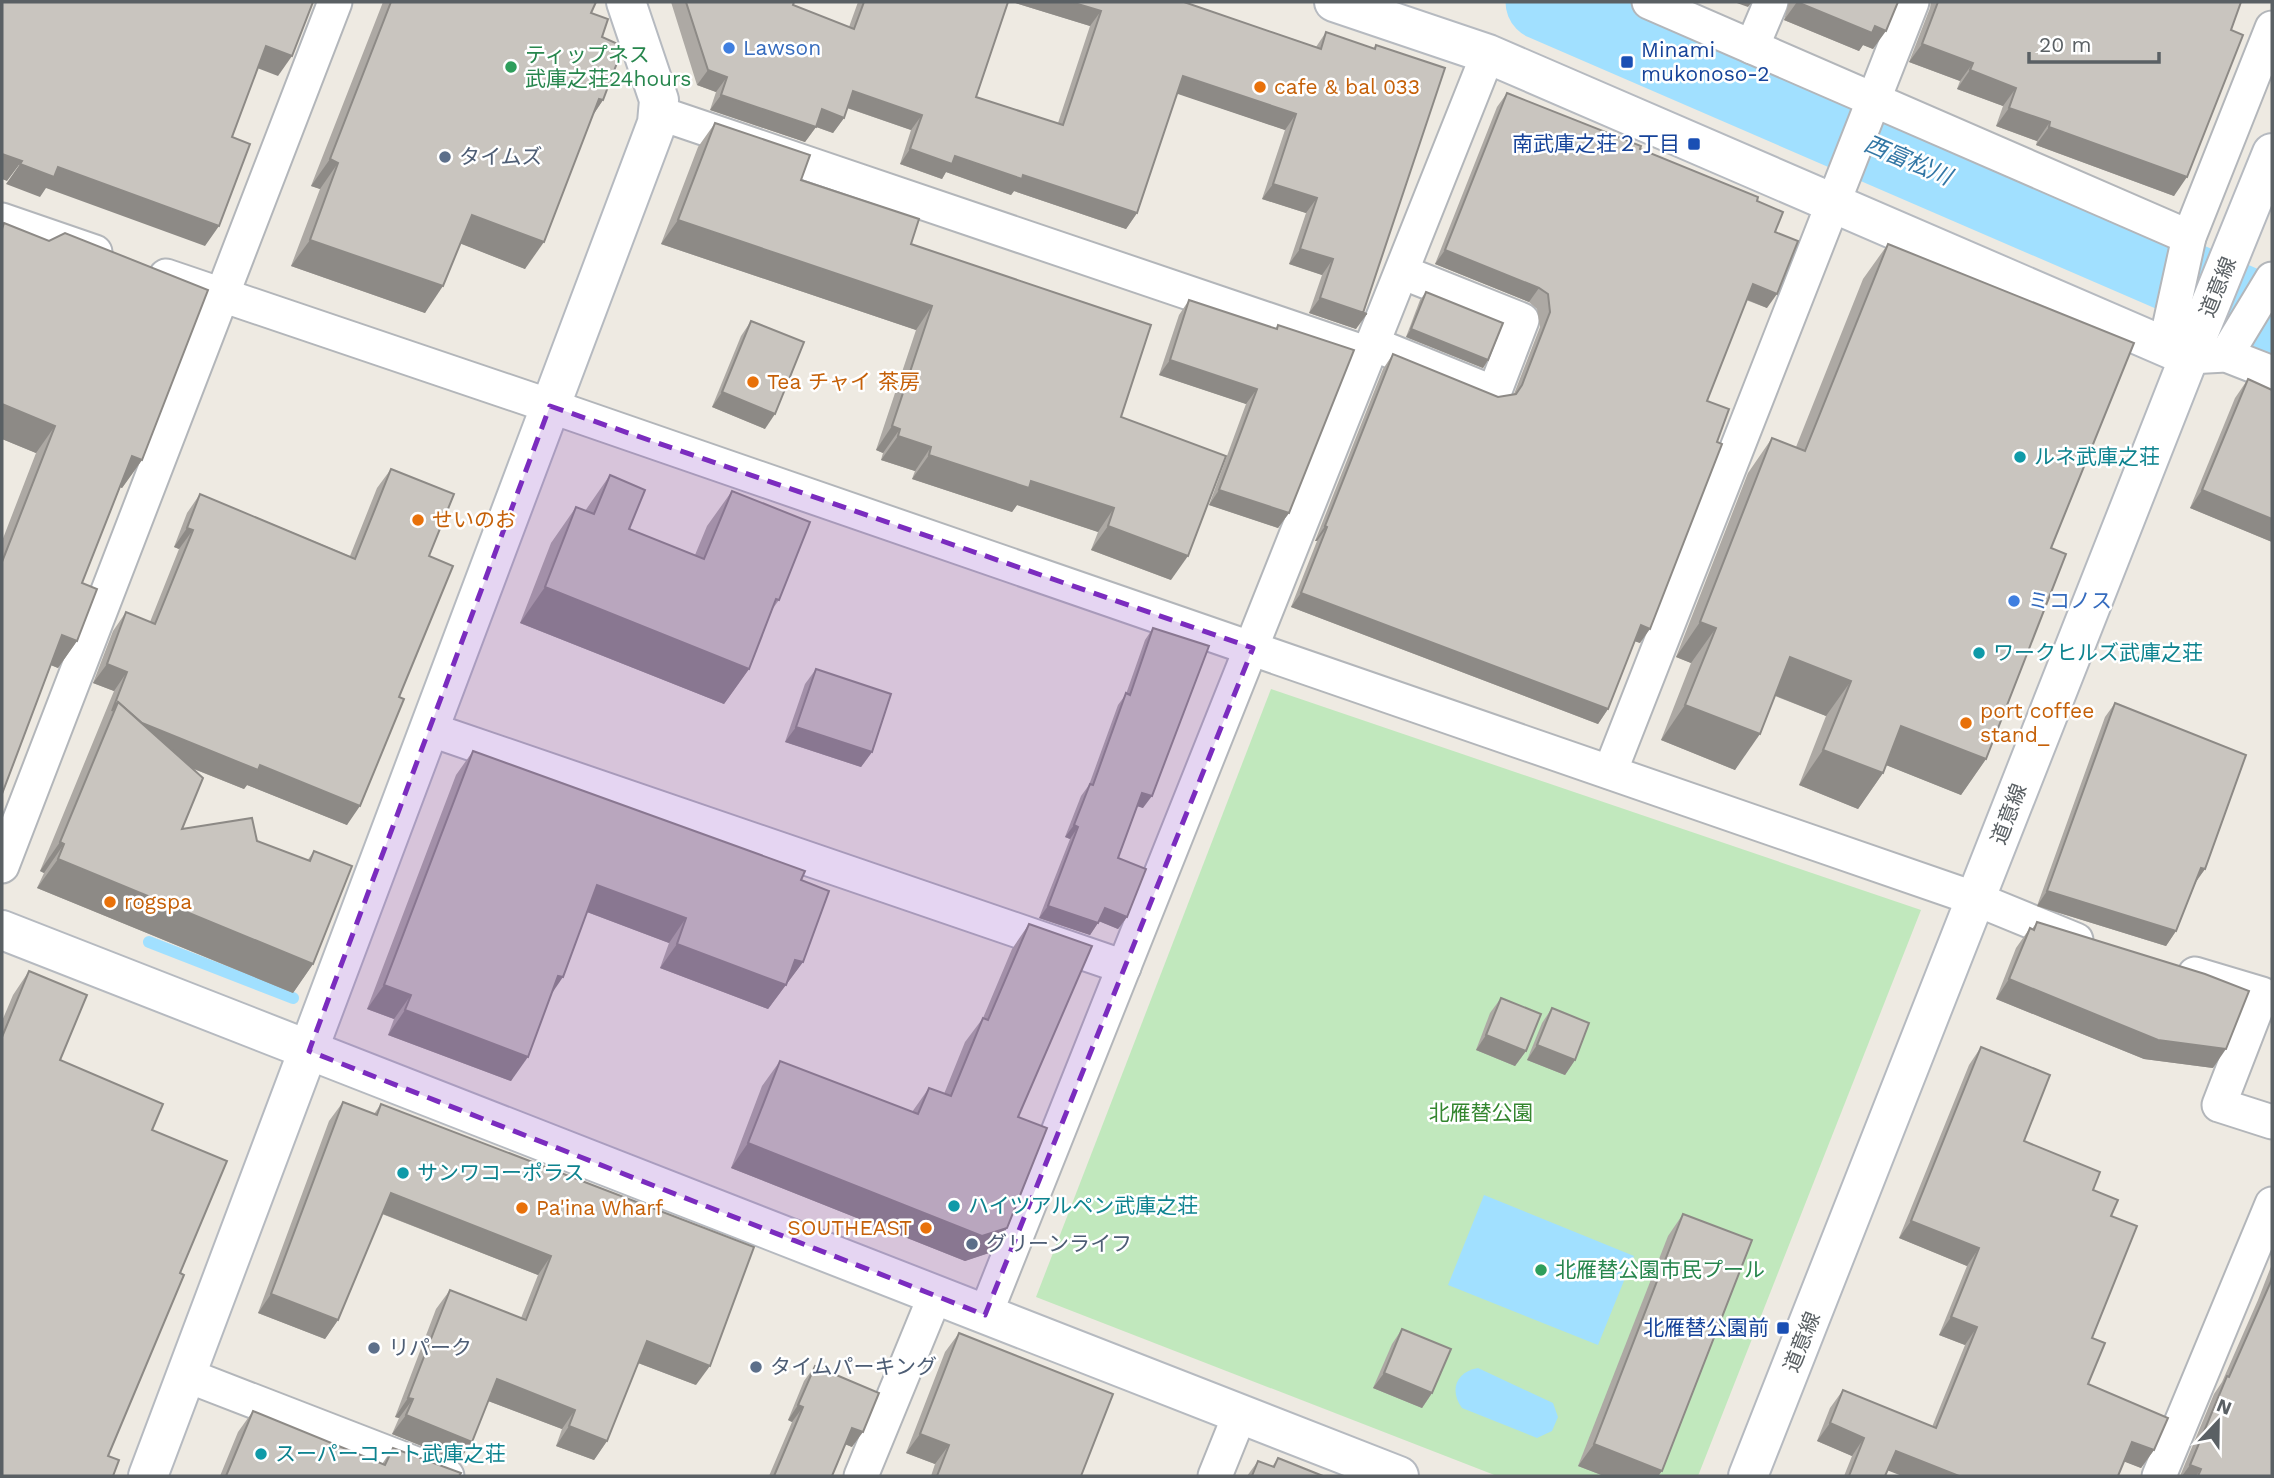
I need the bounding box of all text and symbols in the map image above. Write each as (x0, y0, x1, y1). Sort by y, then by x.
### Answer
scale bar (2029, 21, 2158, 65)
text: 20 m (2039, 32, 2091, 57)
place label: Lawson (743, 35, 821, 60)
place label: Minami mukonoso-2 (1641, 37, 1769, 86)
marker: Lawson (721, 40, 737, 56)
place label: ティップネス 武庫之荘24hours (525, 42, 691, 91)
marker: Minami mukonoso-2 (1619, 54, 1635, 70)
marker: ティップネス 武庫之荘24hours (503, 59, 519, 75)
place label: cafe & bal 033 (1274, 74, 1420, 99)
marker: cafe & bal 033 (1252, 79, 1268, 95)
water label: 西富松川 (1860, 130, 1958, 192)
place label: 南武庫之荘２丁目 (1512, 131, 1680, 156)
marker: 南武庫之荘２丁目 (1686, 136, 1702, 152)
place label: タイムズ (459, 144, 543, 169)
marker: タイムズ (437, 149, 453, 165)
street label: 道意線 (2194, 253, 2241, 321)
place label: Tea チャイ 茶房 (767, 369, 920, 394)
marker: Tea チャイ 茶房 (745, 374, 761, 390)
place label: ルネ武庫之荘 (2034, 444, 2160, 469)
marker: ルネ武庫之荘 (2012, 449, 2028, 465)
place label: せいのお (432, 507, 516, 532)
marker: せいのお (410, 512, 426, 528)
place label: ミコノス (2028, 588, 2112, 613)
marker: ミコノス (2006, 593, 2022, 609)
place label: ワークヒルズ武庫之荘 (1993, 640, 2203, 665)
marker: ワークヒルズ武庫之荘 (1971, 645, 1987, 661)
place label: port coffee stand_ (1980, 698, 2094, 747)
marker: port coffee stand_ (1958, 715, 1974, 731)
street label: 道意線 (1986, 780, 2031, 848)
place label: rogspa (124, 889, 192, 914)
marker: rogspa (102, 894, 118, 910)
park label: 北雁替公園 (1429, 1100, 1534, 1125)
place label: サンワコーポラス (417, 1160, 585, 1185)
marker: サンワコーポラス (395, 1165, 411, 1181)
place label: ハイツアルペン武庫之荘 (968, 1193, 1198, 1218)
place label: Pa'ina Wharf (536, 1195, 663, 1220)
marker: ハイツアルペン武庫之荘 (946, 1198, 962, 1214)
marker: Pa'ina Wharf (514, 1200, 530, 1216)
place label: SOUTHEAST (787, 1215, 912, 1240)
marker: SOUTHEAST (918, 1220, 934, 1236)
place label: グリーンライフ (986, 1231, 1132, 1256)
marker: グリーンライフ (964, 1236, 980, 1252)
place label: 北雁替公園市民プール (1555, 1257, 1765, 1282)
marker: 北雁替公園市民プール (1533, 1262, 1549, 1278)
street label: 道意線 (1778, 1308, 1825, 1376)
place label: 北雁替公園前 (1643, 1315, 1769, 1340)
marker: 北雁替公園前 (1775, 1320, 1791, 1336)
place label: リパーク (388, 1335, 472, 1360)
marker: リパーク (366, 1340, 382, 1356)
place label: タイムパーキング (770, 1354, 937, 1379)
marker: タイムパーキング (748, 1359, 764, 1375)
north arrow (2183, 1387, 2253, 1457)
text: N (2213, 1393, 2235, 1420)
place label: スーパーコート武庫之荘 (275, 1441, 506, 1466)
marker: スーパーコート武庫之荘 (253, 1446, 269, 1462)

